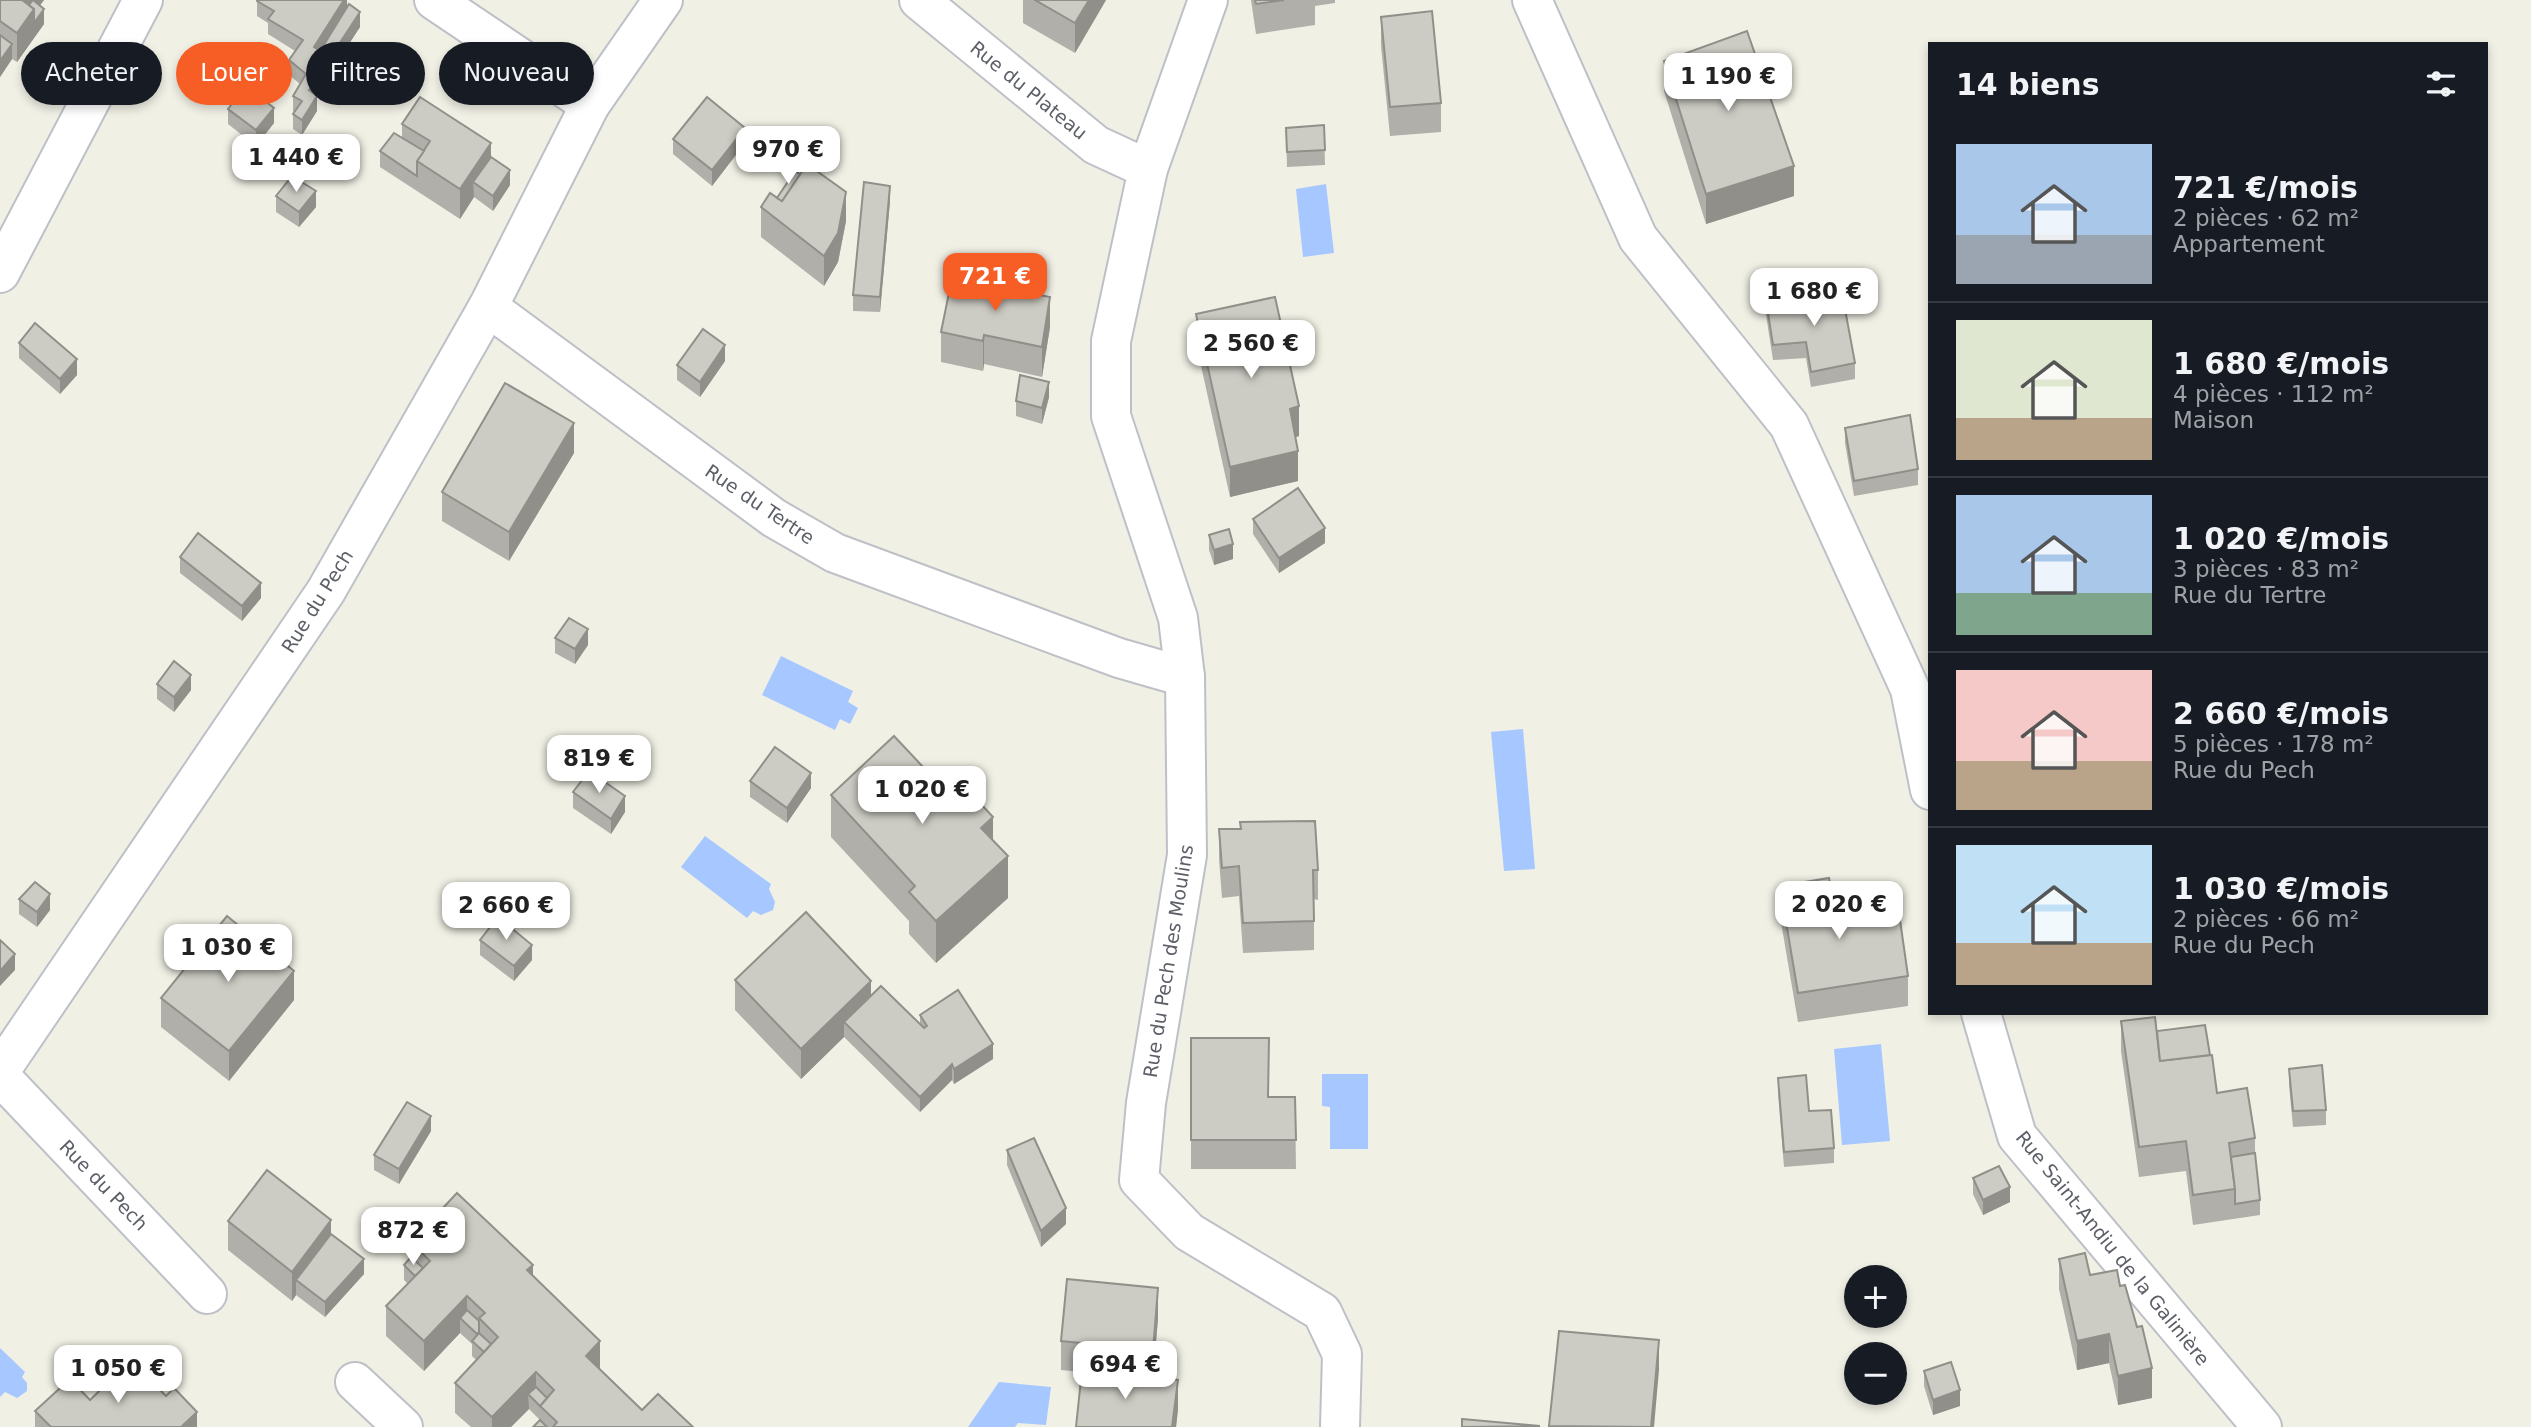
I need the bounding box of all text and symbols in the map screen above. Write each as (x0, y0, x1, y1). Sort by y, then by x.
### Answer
street label: Rue du Plateau (966, 36, 1092, 144)
chip: Acheter (21, 42, 162, 105)
chip: Louer (176, 42, 292, 105)
chip: Filtres (306, 42, 425, 105)
chip: Nouveau (439, 42, 594, 105)
pin: 1 190 € (1663, 54, 1793, 113)
text: 1 190 € (1680, 63, 1776, 89)
icon: filters (2422, 65, 2460, 103)
text: 14 biens (1956, 67, 2100, 102)
pin: 970 € (739, 127, 837, 186)
pin: 1 440 € (231, 134, 361, 194)
text: 970 € (752, 136, 824, 162)
text: 1 440 € (248, 144, 344, 170)
text: 721 €/mois (2173, 170, 2358, 205)
icon: home (2012, 172, 2096, 256)
text: 2 pièces · 62 m² (2173, 205, 2359, 231)
text: Appartement (2173, 231, 2325, 257)
pin: 721 € (946, 254, 1044, 313)
text: 721 € (959, 263, 1031, 289)
pin: 1 680 € (1749, 268, 1879, 328)
text: 1 680 € (1766, 278, 1862, 304)
pin: 2 560 € (1186, 320, 1316, 380)
text: 2 560 € (1203, 330, 1299, 356)
text: 1 680 €/mois (2173, 346, 2389, 381)
icon: home (2012, 348, 2096, 432)
text: 4 pièces · 112 m² (2173, 381, 2374, 407)
text: Maison (2173, 407, 2254, 433)
street label: Rue du Tertre (701, 459, 819, 549)
text: 1 020 €/mois (2173, 521, 2389, 556)
icon: home (2012, 523, 2096, 607)
street label: Rue du Pech (277, 545, 357, 657)
text: 3 pièces · 83 m² (2173, 556, 2359, 582)
text: Rue du Tertre (2173, 582, 2326, 608)
text: 2 660 €/mois (2173, 696, 2389, 731)
icon: home (2012, 698, 2096, 782)
text: 5 pièces · 178 m² (2173, 731, 2374, 757)
pin: 819 € (550, 736, 648, 795)
text: 819 € (563, 745, 635, 771)
text: Rue du Pech (2173, 757, 2315, 783)
pin: 1 020 € (857, 766, 987, 826)
text: 1 020 € (874, 776, 970, 802)
street label: Rue du Pech des Moulins (1139, 843, 1197, 1079)
text: 1 030 €/mois (2173, 871, 2389, 906)
icon: home (2012, 873, 2096, 957)
pin: 2 020 € (1774, 881, 1904, 941)
pin: 2 660 € (441, 883, 571, 942)
text: 2 020 € (1791, 891, 1887, 917)
text: 2 660 € (458, 892, 554, 918)
text: 2 pièces · 66 m² (2173, 906, 2359, 932)
pin: 1 030 € (163, 925, 293, 984)
text: Rue du Pech (2173, 932, 2315, 958)
text: 1 030 € (180, 934, 276, 960)
street label: Rue Saint-Andiu de la Galinière (2012, 1126, 2214, 1370)
street label: Rue du Pech (55, 1135, 153, 1235)
pin: 872 € (364, 1208, 462, 1267)
text: 872 € (377, 1217, 449, 1243)
map controls (1844, 1265, 1907, 1405)
button: + (1844, 1265, 1907, 1328)
pin: 694 € (1076, 1342, 1174, 1401)
button: − (1844, 1342, 1907, 1405)
pin: 1 050 € (53, 1346, 183, 1405)
text: 694 € (1089, 1351, 1161, 1377)
text: 1 050 € (70, 1355, 166, 1381)

